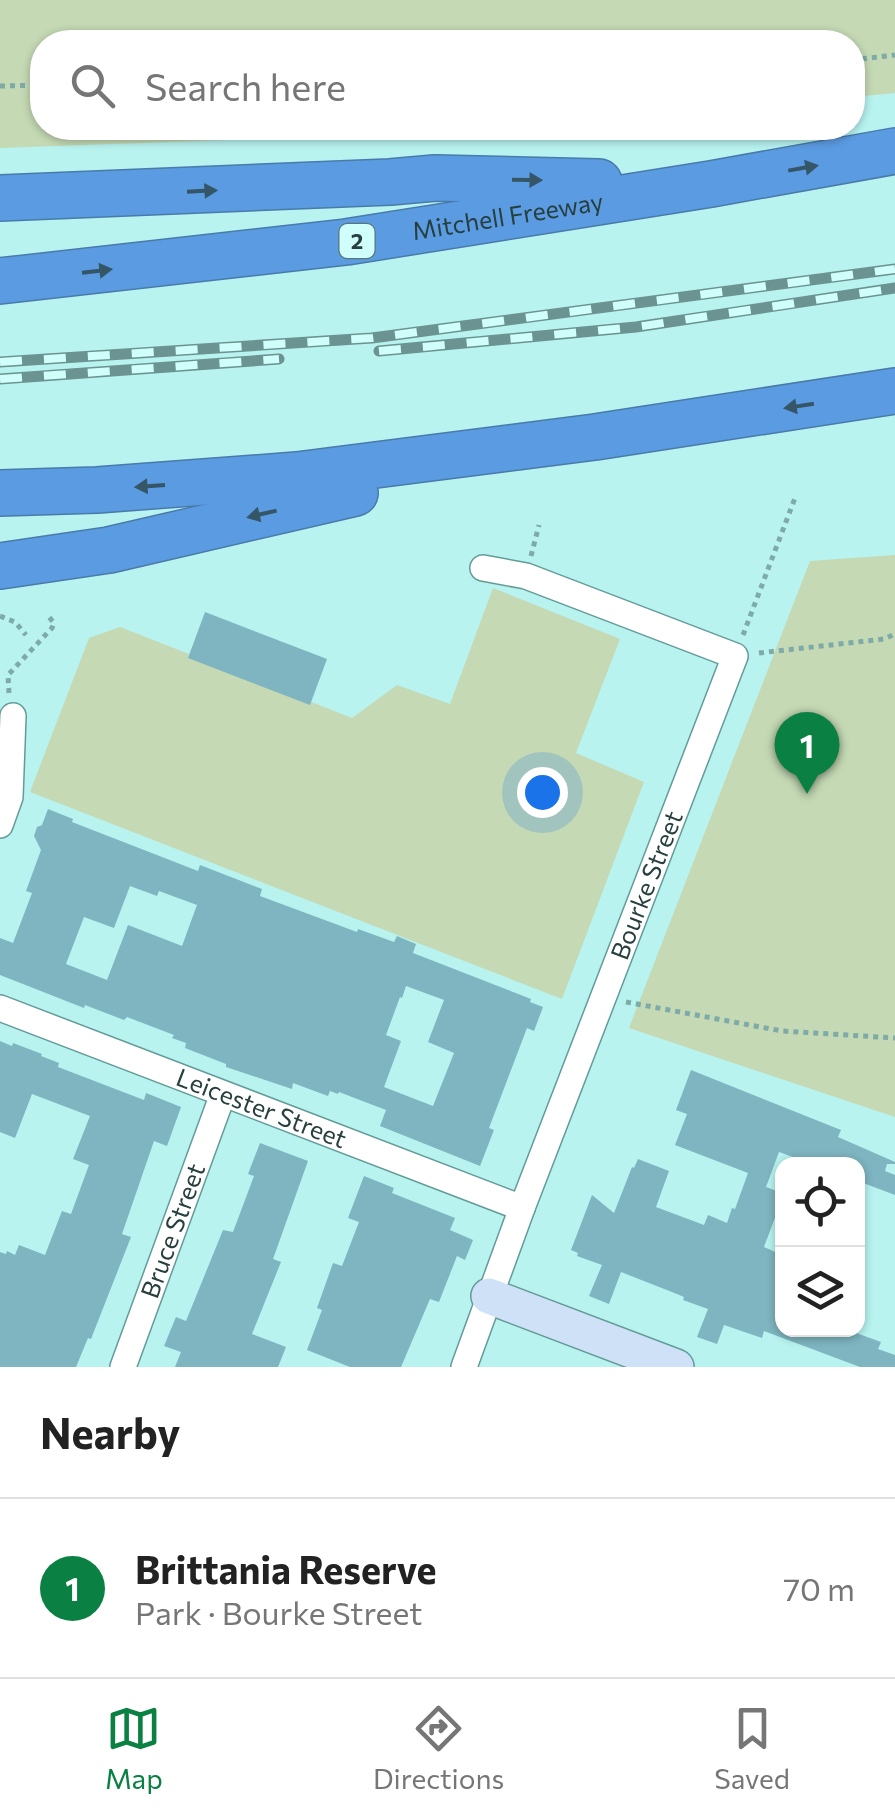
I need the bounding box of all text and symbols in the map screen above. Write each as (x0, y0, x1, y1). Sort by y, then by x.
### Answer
search box (30, 30, 865, 140)
icon: search (65, 58, 120, 113)
text: Search here (145, 62, 346, 109)
one-way arrow (788, 160, 819, 175)
one-way arrow (511, 172, 543, 188)
one-way arrow (187, 183, 219, 199)
street label: Mitchell Freeway (410, 185, 605, 245)
road number: 2 (340, 224, 374, 258)
one-way arrow (82, 263, 113, 279)
one-way arrow (782, 399, 814, 414)
one-way arrow (134, 478, 166, 494)
one-way arrow (246, 507, 277, 522)
pin: 1 (774, 712, 840, 794)
your location (517, 767, 568, 818)
street label: Bourke Street (603, 807, 688, 964)
street label: Leicester Street (173, 1061, 351, 1153)
map controls (775, 1157, 865, 1337)
button: locate (775, 1157, 865, 1247)
street label: Bruce Street (134, 1159, 210, 1302)
button: layers (775, 1247, 865, 1337)
text: Nearby (40, 1406, 180, 1458)
text: Brittania Reserve (135, 1545, 437, 1592)
text: 1 (65, 1568, 80, 1608)
text: 70 m (783, 1568, 855, 1608)
text: Park · Bourke Street (135, 1592, 422, 1632)
tab: Map (105, 1701, 163, 1795)
tab: Directions (373, 1701, 504, 1795)
tab: Saved (714, 1701, 790, 1795)

